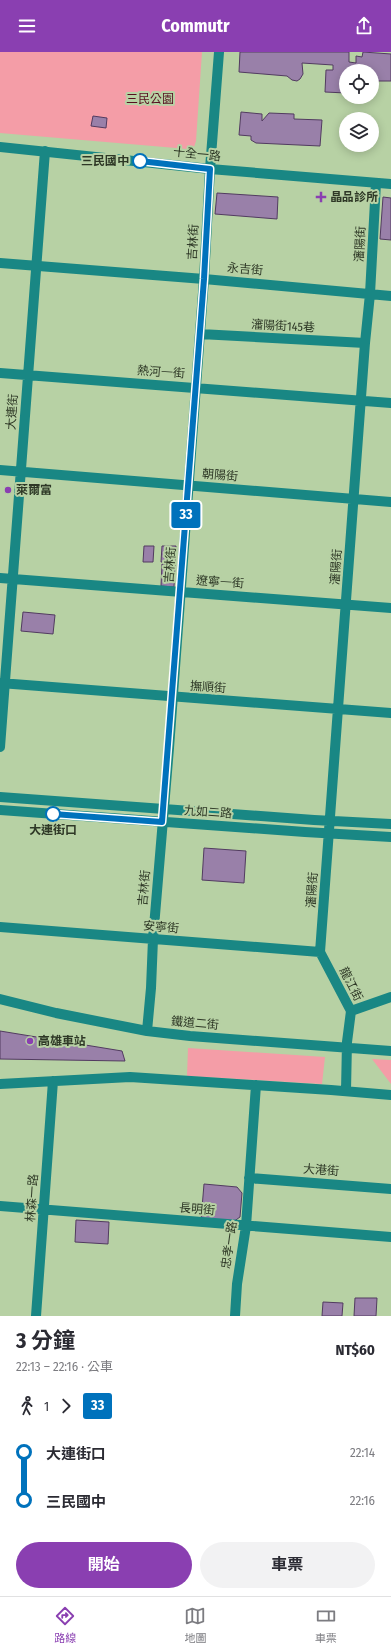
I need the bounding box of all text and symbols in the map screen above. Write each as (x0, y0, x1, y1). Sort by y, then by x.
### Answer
icon: menu (16, 15, 38, 37)
text: Commutr (161, 15, 230, 37)
icon: share (353, 15, 375, 37)
map controls (339, 64, 379, 152)
button: locate (339, 64, 379, 104)
park label: 三民公園 (126, 92, 174, 106)
button: layers (339, 112, 379, 152)
street label: 十全一路 (172, 145, 222, 163)
marker: 三民國中 (132, 153, 148, 169)
place label: 三民國中 (81, 154, 129, 168)
place label: 晶品診所 (330, 190, 378, 204)
marker: 晶品診所 (315, 191, 327, 203)
street label: 吉林街 (185, 224, 201, 260)
street label: 瀋陽街 (352, 226, 368, 262)
street label: 永吉街 (226, 260, 264, 278)
street label: 瀋陽街145巷 (251, 317, 315, 335)
street label: 熱河一街 (137, 363, 185, 381)
street label: 大連街 (4, 394, 20, 430)
street label: 朝陽街 (201, 466, 239, 484)
place label: 萊爾富 (16, 483, 52, 497)
marker: 萊爾富 (3, 485, 13, 495)
line badge: 33 (168, 502, 204, 528)
text: 33 (179, 506, 193, 523)
street label: 吉林街 (162, 547, 178, 583)
street label: 瀋陽街 (328, 549, 344, 585)
street label: 遼寧一街 (196, 573, 244, 591)
street label: 撫順街 (190, 679, 226, 695)
street label: 九如二路 (184, 803, 232, 821)
marker: 大連街口 (45, 806, 61, 822)
place label: 大連街口 (29, 823, 77, 837)
street label: 吉林街 (135, 869, 153, 907)
street label: 瀋陽街 (304, 872, 320, 908)
street label: 安寧街 (142, 918, 180, 936)
street label: 龍江街 (337, 965, 365, 1003)
street label: 鐵道二街 (170, 1014, 220, 1032)
place label: 高雄車站 (38, 1034, 86, 1048)
marker: 高雄車站 (25, 1036, 35, 1046)
street label: 大港街 (303, 1162, 339, 1178)
street label: 林森一路 (23, 1174, 41, 1222)
street label: 長明街 (178, 1200, 216, 1218)
street label: 忠孝一路 (219, 1220, 239, 1270)
text: 3 分鐘 (16, 1327, 75, 1354)
text: NT$60 (335, 1341, 375, 1359)
text: 22:13 – 22:16 · 公車 (16, 1359, 113, 1374)
icon: walk (16, 1395, 38, 1417)
icon: forward (55, 1395, 77, 1417)
text: 33 (91, 1397, 104, 1414)
text: 1 (44, 1399, 49, 1414)
text: 大連街口 (46, 1445, 106, 1463)
text: 22:14 (350, 1445, 375, 1460)
text: 三民國中 (46, 1493, 106, 1511)
text: 22:16 (350, 1493, 375, 1508)
button: 開始 (16, 1542, 192, 1588)
button: 車票 (200, 1542, 375, 1588)
tab: 路線 (54, 1605, 76, 1645)
tab: 地圖 (184, 1605, 206, 1645)
tab: 車票 (315, 1605, 337, 1645)

